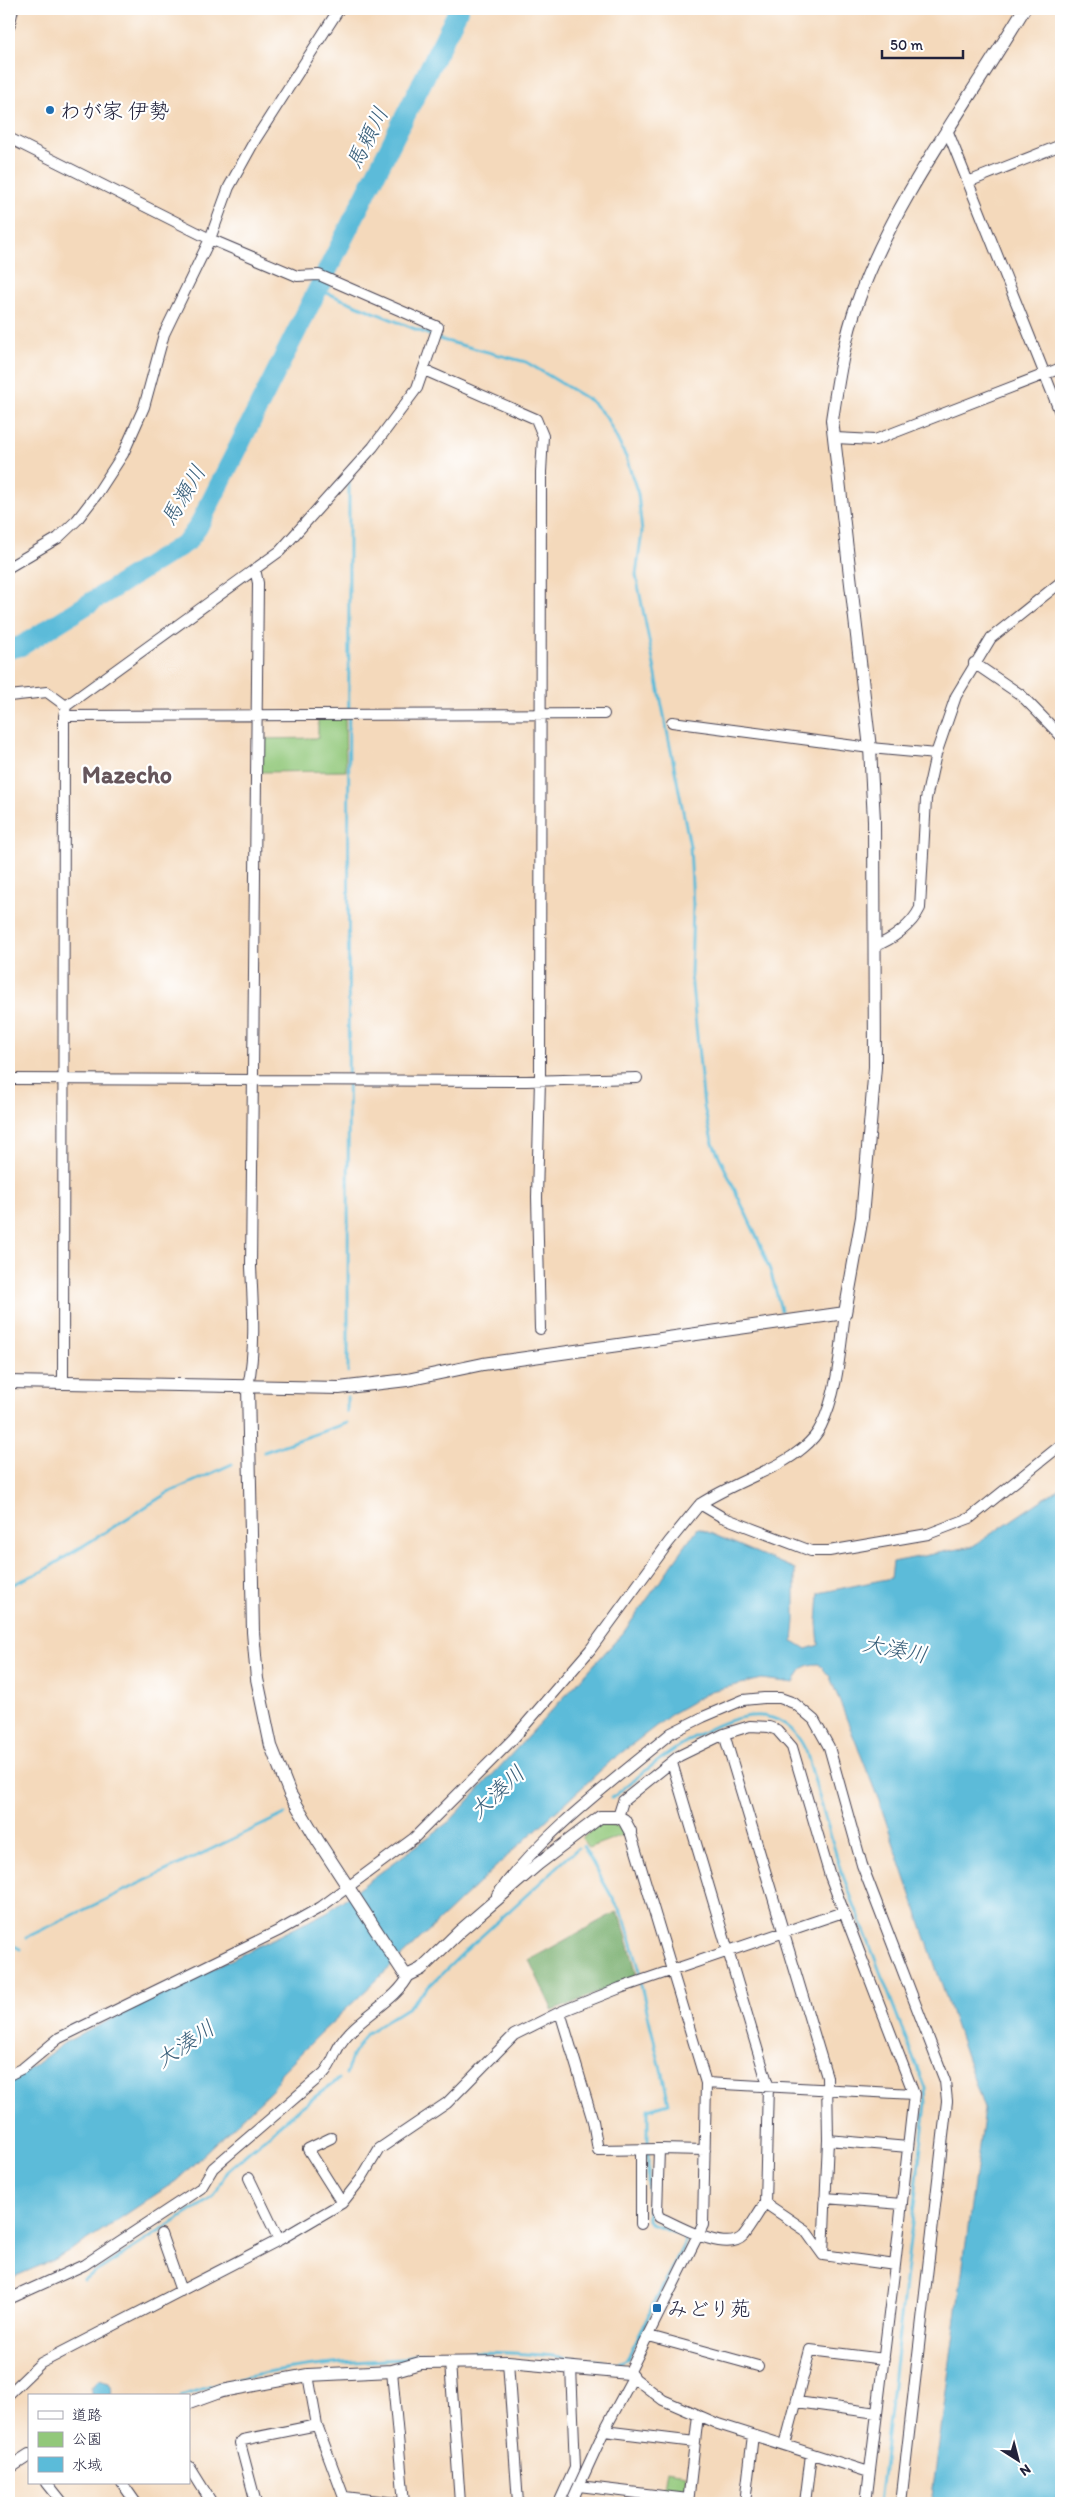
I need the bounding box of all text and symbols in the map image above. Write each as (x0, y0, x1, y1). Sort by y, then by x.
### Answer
scale bar (882, 28, 964, 60)
text: 50 m (890, 36, 923, 54)
place label: わが家 伊勢 (60, 98, 170, 123)
water label: 馬頼川 (340, 102, 394, 174)
marker: わが家 伊勢 (44, 104, 56, 116)
water label: 馬瀬川 (154, 460, 212, 530)
district label: Mazecho (82, 760, 172, 789)
water label: 大湊川 (860, 1629, 930, 1669)
water label: 大湊川 (464, 1760, 530, 1824)
water label: 大湊川 (150, 2014, 220, 2074)
place label: みどり苑 (667, 2296, 751, 2321)
marker: みどり苑 (651, 2302, 663, 2314)
legend (28, 2394, 190, 2484)
text: 道路 (72, 2406, 102, 2424)
text: 公園 (72, 2430, 102, 2448)
north arrow (992, 2434, 1042, 2484)
text: 水域 (72, 2456, 102, 2474)
text: N (1017, 2460, 1034, 2480)

